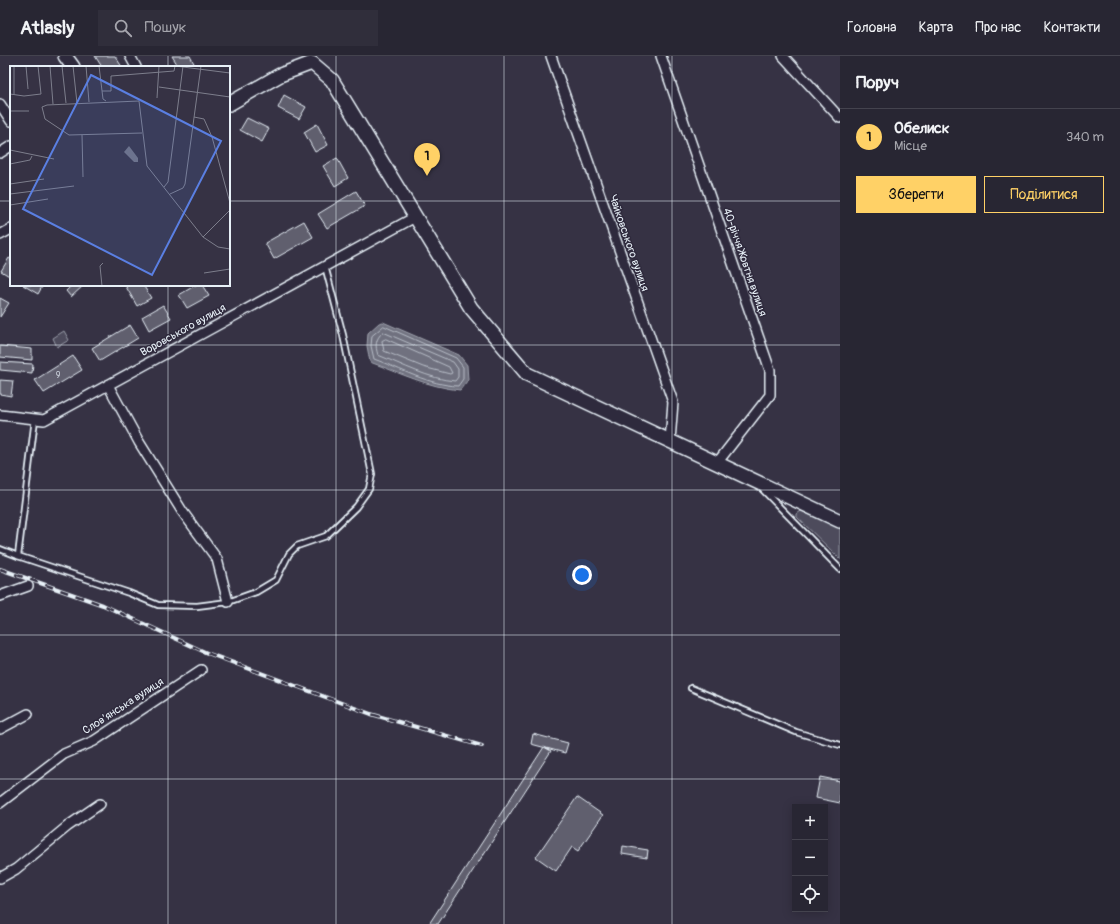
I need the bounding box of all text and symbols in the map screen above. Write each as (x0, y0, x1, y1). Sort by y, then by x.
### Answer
search box (98, 10, 378, 46)
text: Atlasly (20, 16, 74, 40)
icon: search (112, 17, 134, 39)
text: Пошук (144, 18, 186, 37)
text: Головна (847, 19, 897, 36)
text: Карта (919, 19, 953, 36)
text: Про нас (975, 19, 1021, 36)
text: Контакти (1043, 19, 1100, 36)
inset map (10, 66, 230, 286)
text: Поруч (856, 72, 899, 93)
text: Обелиск (894, 119, 949, 138)
text: 1 (866, 129, 872, 145)
text: 340 m (1066, 129, 1104, 145)
text: Місце (894, 138, 927, 154)
pin: 1 (414, 143, 440, 176)
button: Зберегти (856, 176, 976, 213)
button: Поділитися (984, 176, 1104, 213)
street label: Чайковського вулиця (606, 193, 652, 293)
street label: 40-річчя Жовтня вулиця (720, 206, 770, 318)
street label: Воровського вулиця (138, 301, 228, 359)
house number: 9 (56, 370, 61, 381)
your location (572, 565, 592, 585)
street label: Слов’янська вулиця (80, 675, 166, 737)
map controls (792, 804, 828, 912)
button: + (792, 804, 828, 840)
button: − (792, 840, 828, 876)
button: locate (792, 876, 828, 912)

